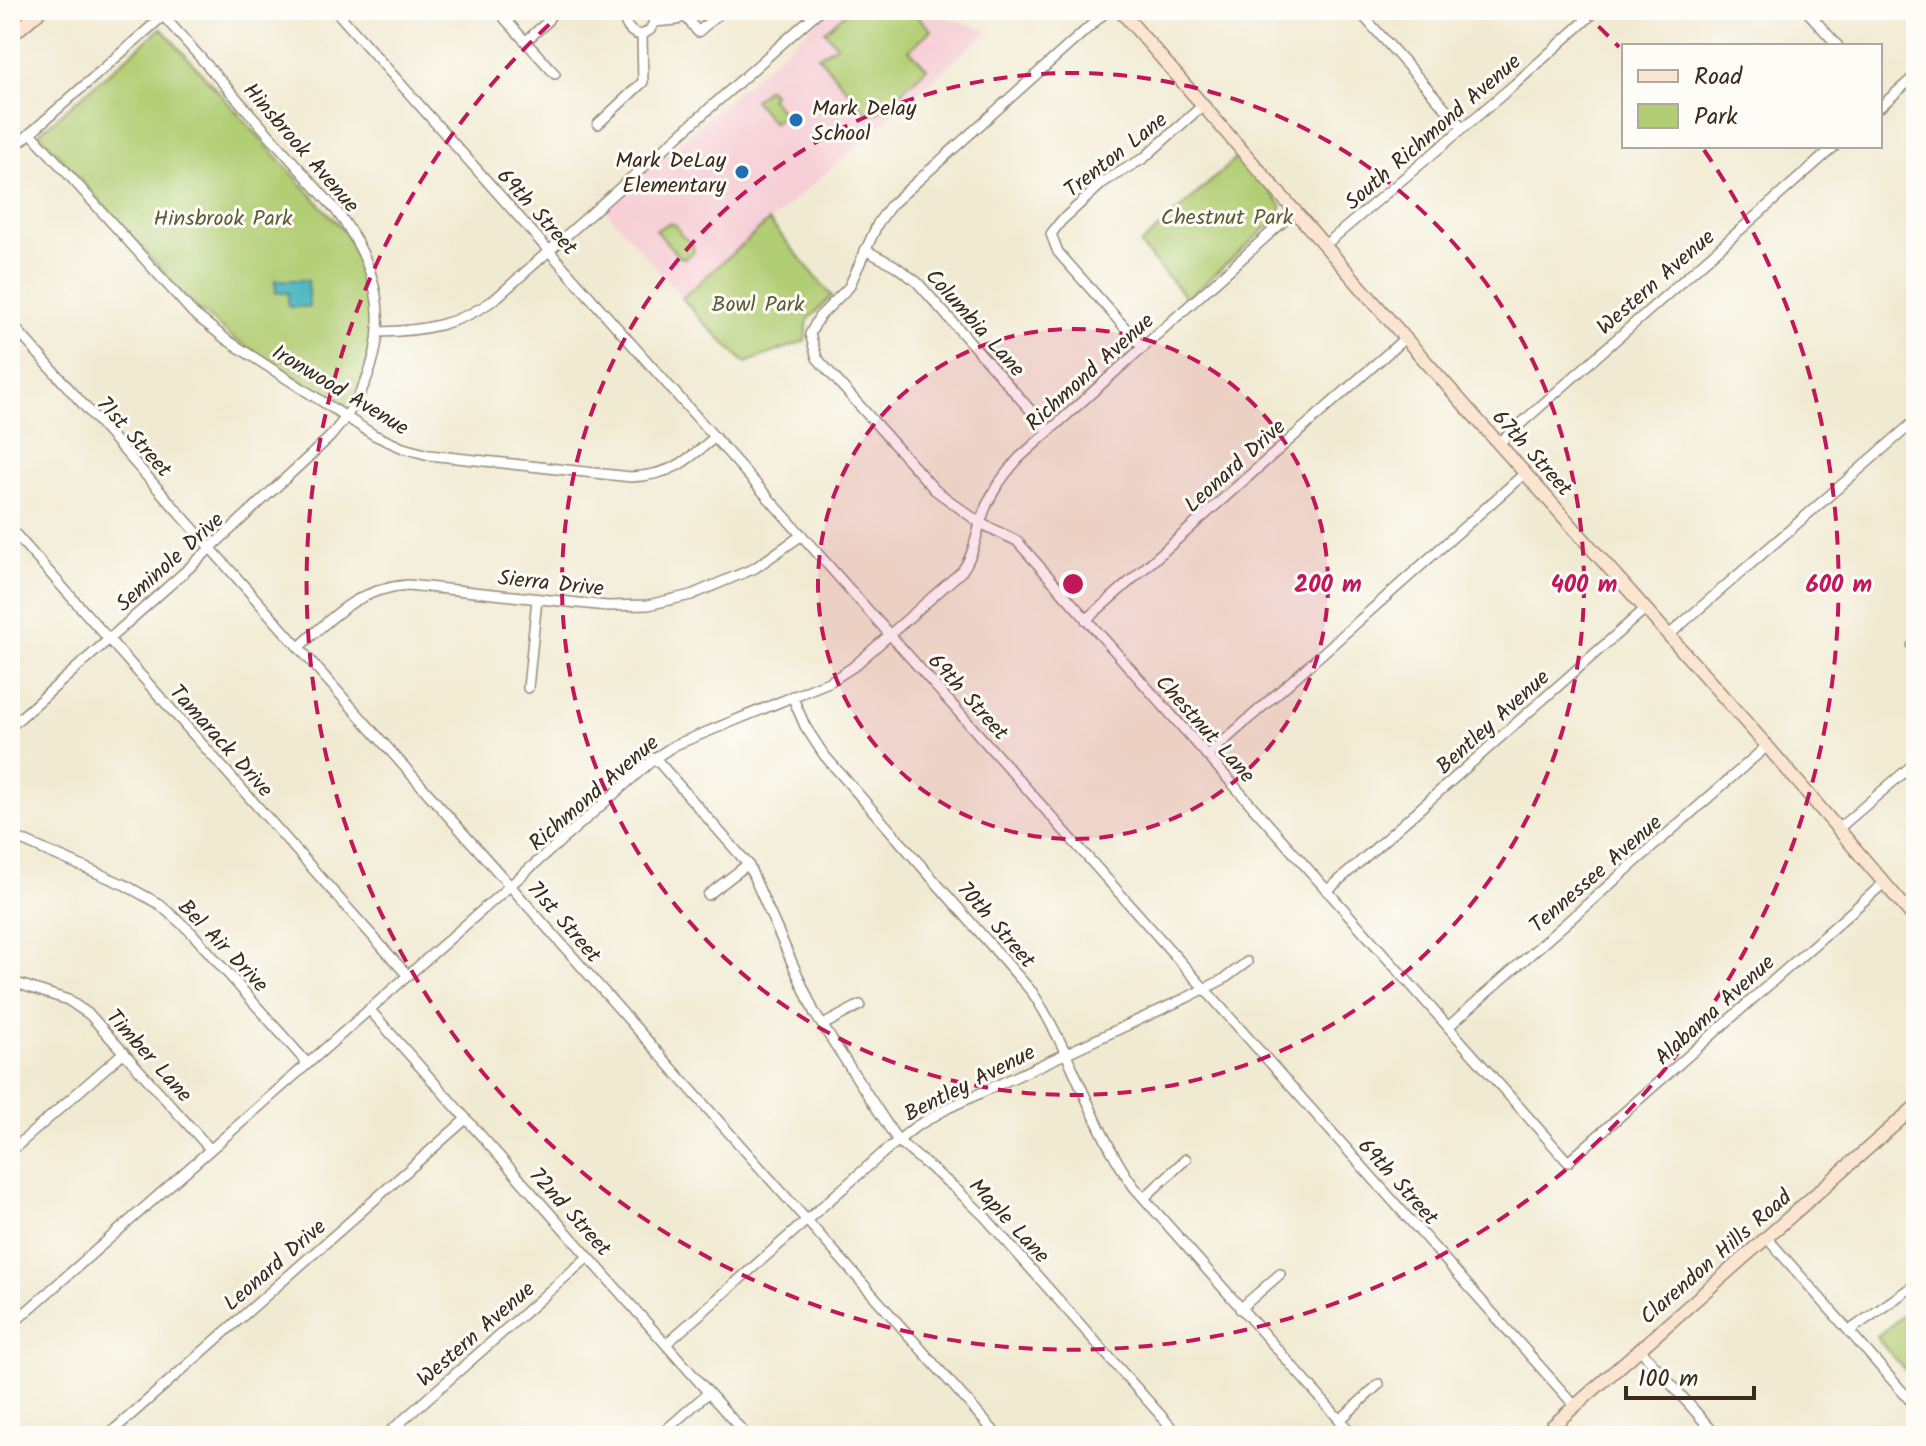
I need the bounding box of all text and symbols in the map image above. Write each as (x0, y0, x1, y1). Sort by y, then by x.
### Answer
legend (1622, 44, 1882, 148)
street label: South Richmond Avenue (1337, 46, 1530, 220)
text: Road (1694, 58, 1743, 97)
street label: Hinsbrook Avenue (233, 75, 367, 222)
place label: Mark Delay School (812, 92, 917, 152)
text: Park (1694, 98, 1738, 137)
street label: Trenton Lane (1057, 104, 1176, 208)
marker: Mark Delay School (787, 111, 805, 129)
place label: Mark DeLay Elementary (615, 144, 727, 204)
street label: 69th Street (487, 161, 586, 265)
marker: Mark DeLay Elementary (733, 163, 751, 181)
park label: Chestnut Park (1161, 201, 1294, 236)
park label: Hinsbrook Park (154, 202, 293, 237)
street label: Western Avenue (1589, 221, 1724, 344)
street label: Columbia Lane (915, 261, 1033, 386)
park label: Bowl Park (712, 288, 805, 323)
street label: Richmond Avenue (1018, 305, 1163, 441)
street label: Ironwood Avenue (264, 336, 415, 446)
street label: 71st Street (87, 389, 180, 487)
street label: 67th Street (1482, 402, 1580, 506)
street label: Leonard Drive (1177, 411, 1295, 522)
street label: Seminole Drive (108, 504, 233, 621)
street label: Sierra Drive (496, 562, 606, 607)
text: 200 m (1294, 566, 1362, 605)
text: 400 m (1551, 566, 1617, 605)
text: 600 m (1806, 566, 1872, 605)
centre of rings (1059, 570, 1087, 598)
street label: 69th Street (918, 646, 1017, 750)
street label: Bentley Avenue (1429, 662, 1559, 784)
street label: Chestnut Lane (1146, 667, 1263, 792)
street label: Tamarack Drive (160, 677, 281, 806)
street label: Richmond Avenue (521, 727, 668, 861)
street label: Tennessee Avenue (1522, 807, 1671, 943)
street label: 71st Street (517, 874, 609, 972)
street label: 70th Street (947, 874, 1043, 978)
street label: Bel Air Drive (168, 892, 276, 1002)
street label: Alabama Avenue (1647, 947, 1784, 1075)
street label: Timber Lane (96, 1002, 200, 1112)
street label: Bentley Avenue (898, 1036, 1042, 1132)
street label: 69th Street (1348, 1131, 1447, 1235)
street label: 72nd Street (519, 1160, 619, 1266)
street label: Maple Lane (959, 1171, 1057, 1273)
street label: Clarendon Hills Road (1633, 1181, 1801, 1334)
street label: Leonard Drive (216, 1211, 335, 1321)
street label: Western Avenue (409, 1273, 544, 1396)
scale bar (1626, 1350, 1754, 1400)
text: 100 m (1638, 1360, 1698, 1399)

